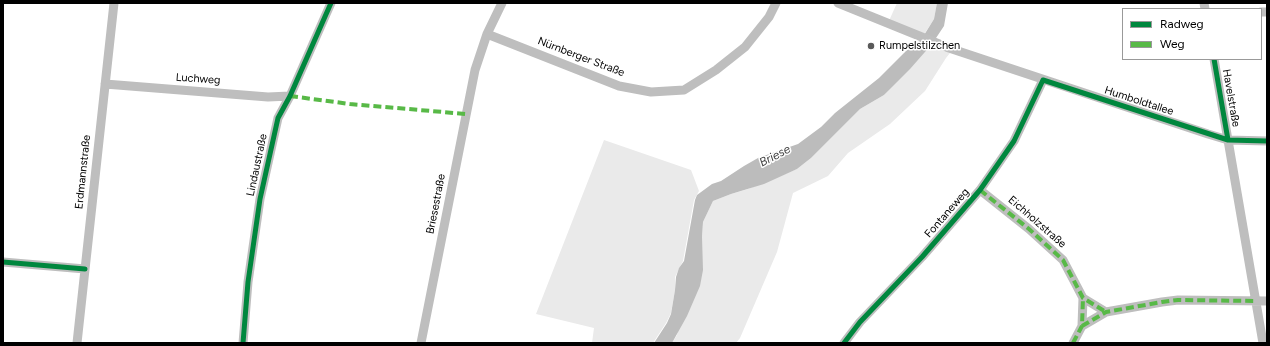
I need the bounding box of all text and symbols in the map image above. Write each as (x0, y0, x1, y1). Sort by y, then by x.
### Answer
legend (1122, 8, 1262, 60)
text: Radweg (1160, 17, 1204, 31)
street label: Nürnberger Straße (536, 34, 626, 80)
text: Weg (1160, 37, 1185, 51)
place label: Rumpelstilzchen (879, 39, 960, 53)
marker: Rumpelstilzchen (866, 41, 876, 51)
street label: Havelstraße (1219, 68, 1243, 128)
street label: Luchweg (175, 71, 221, 87)
street label: Humboldtallee (1103, 84, 1175, 118)
street label: Lindaustraße (244, 133, 270, 197)
street label: Erdmannstraße (73, 134, 93, 210)
water label: Briese (757, 142, 793, 170)
street label: Briesestraße (424, 173, 448, 235)
street label: Fontaneweg (922, 186, 972, 240)
street label: Eichholzstraße (1005, 193, 1069, 251)

